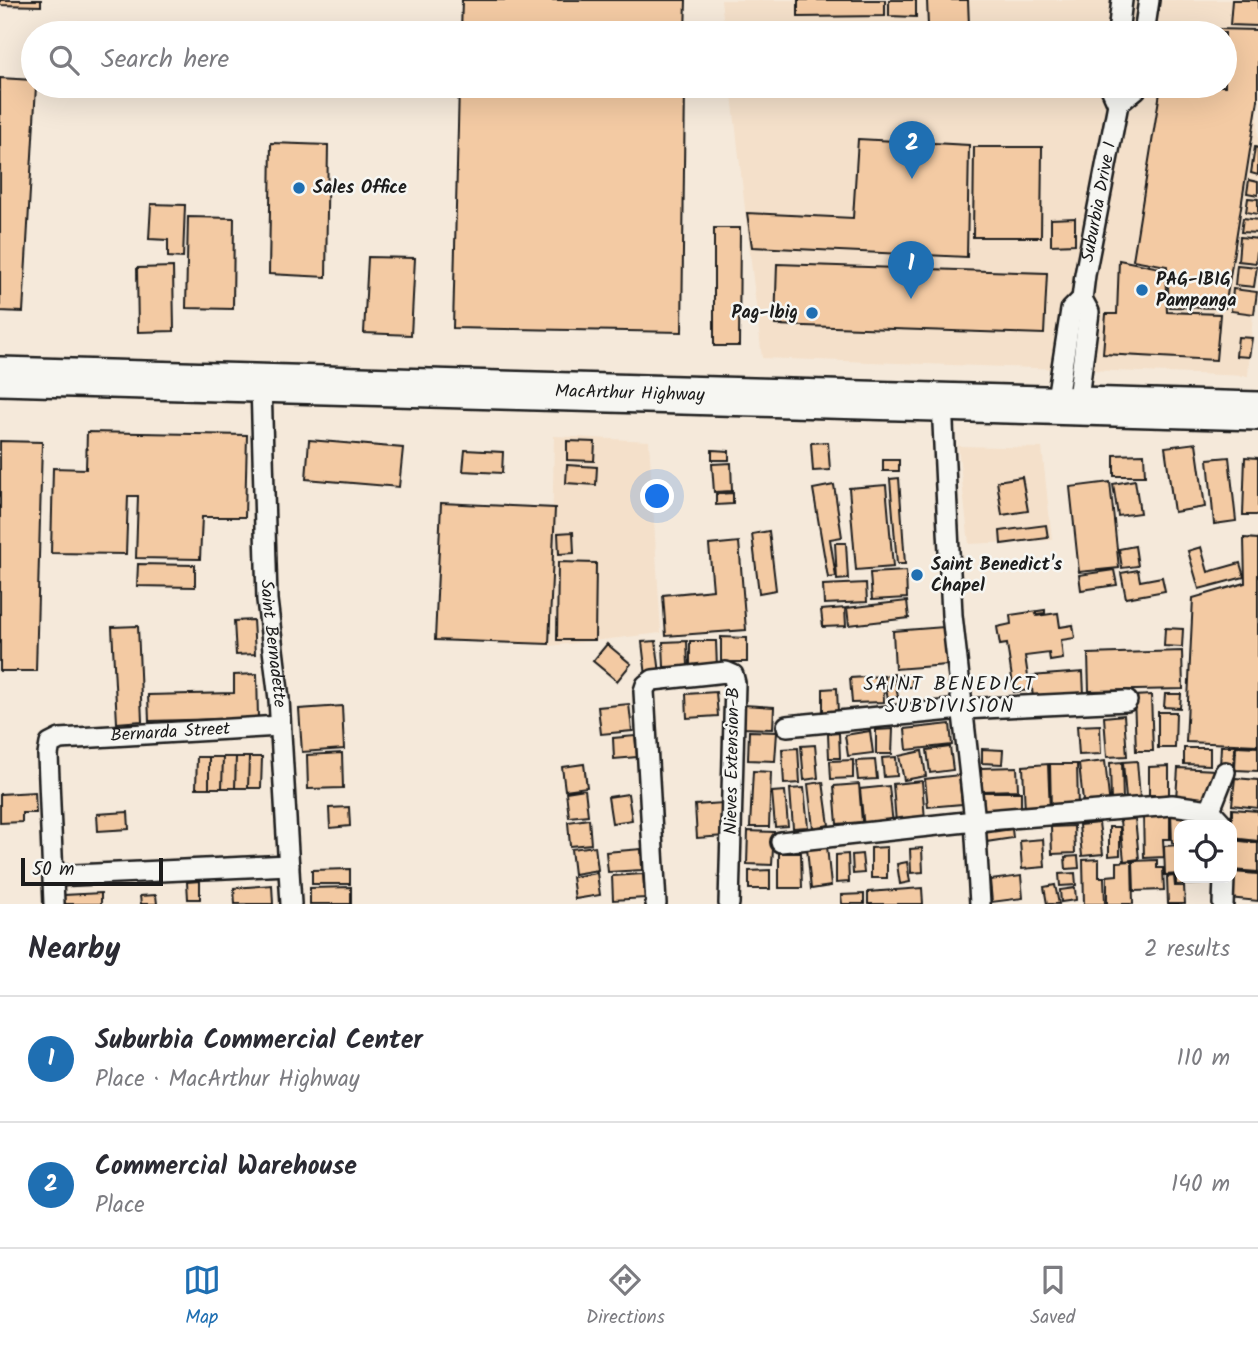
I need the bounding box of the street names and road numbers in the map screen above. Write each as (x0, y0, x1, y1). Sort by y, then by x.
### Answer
street label: Suburbia Drive I (1073, 139, 1125, 265)
street label: MacArthur Highway (555, 377, 706, 410)
street label: Saint Bernadette (252, 579, 294, 708)
street label: Nieves Extension-B (717, 687, 749, 835)
street label: Bernarda Street (110, 714, 232, 750)

